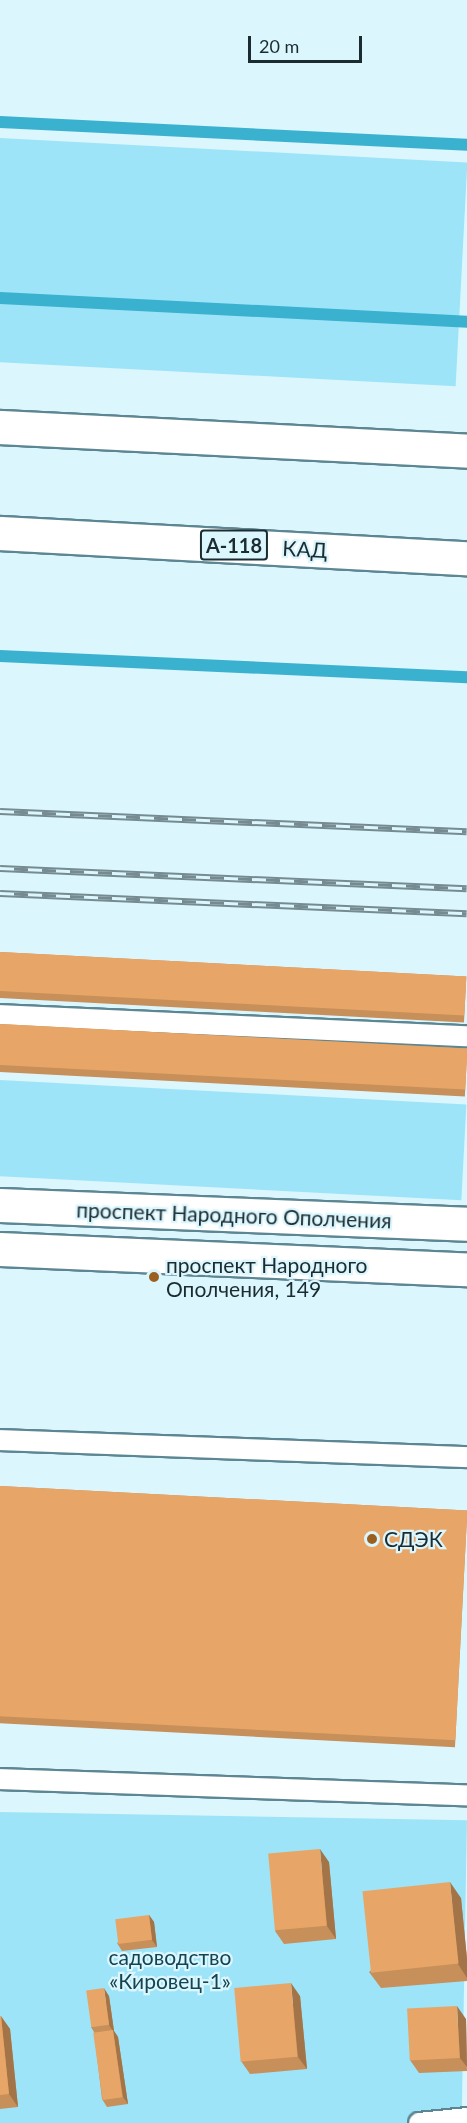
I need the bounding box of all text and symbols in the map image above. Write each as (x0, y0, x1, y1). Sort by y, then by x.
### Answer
scale bar (251, 24, 365, 62)
text: 20 m (259, 35, 299, 57)
road number: А-118 (200, 528, 268, 562)
street label: КАД (282, 535, 328, 563)
street label: проспект Народного Ополчения (76, 1197, 392, 1233)
place label: проспект Народного Ополчения, 149 (166, 1252, 368, 1302)
marker: проспект Народного Ополчения, 149 (147, 1270, 161, 1284)
place label: СДЭК (384, 1526, 443, 1552)
marker: СДЭК (365, 1532, 379, 1546)
park label: садоводство «Кировец-1» (109, 1944, 231, 1994)

